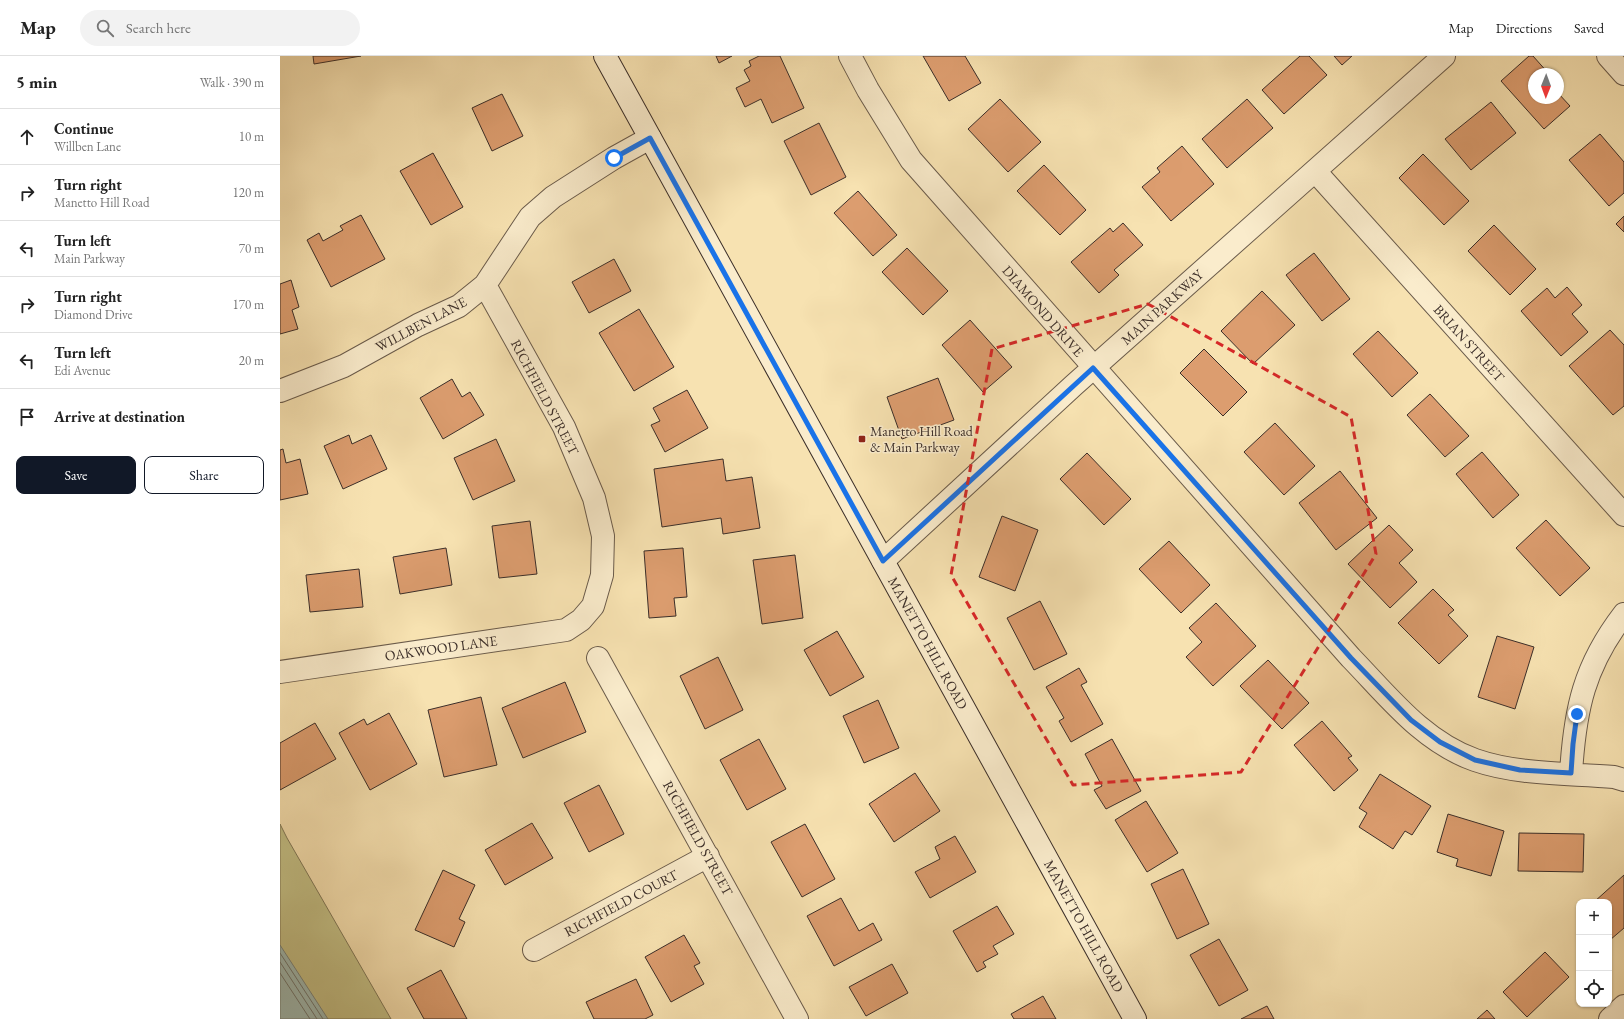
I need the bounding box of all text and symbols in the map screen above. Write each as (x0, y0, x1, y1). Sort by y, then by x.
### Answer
search box (80, 10, 360, 46)
text: Map (20, 15, 56, 40)
icon: search (94, 17, 116, 39)
text: Search here (126, 18, 191, 37)
text: Map (1448, 19, 1474, 37)
text: Directions (1496, 19, 1552, 37)
text: Saved (1574, 19, 1604, 37)
north arrow (1528, 68, 1564, 104)
text: 5 min (16, 71, 57, 93)
text: Walk · 390 m (200, 74, 264, 91)
text: Continue (54, 119, 114, 138)
icon: ahead (16, 126, 38, 148)
text: 10 m (239, 128, 264, 145)
text: Willben Lane (54, 138, 121, 155)
route start (605, 149, 623, 167)
text: Turn right (54, 175, 122, 194)
icon: right (16, 182, 38, 204)
text: 120 m (233, 184, 264, 201)
text: Manetto Hill Road (54, 194, 150, 211)
text: Turn left (54, 231, 111, 250)
icon: left (16, 238, 38, 260)
text: 70 m (239, 240, 264, 257)
text: Main Parkway (54, 250, 125, 267)
street label: DIAMOND DRIVE (998, 262, 1088, 361)
street label: MAIN PARKWAY (1117, 265, 1207, 349)
text: Turn right (54, 287, 122, 306)
street label: WILLBEN LANE (372, 292, 470, 356)
icon: right (16, 294, 38, 316)
text: 170 m (233, 296, 264, 313)
street label: BRIAN STREET (1430, 301, 1509, 386)
text: Diamond Drive (54, 306, 133, 323)
street label: RICHFIELD STREET (507, 336, 583, 458)
text: Turn left (54, 343, 111, 362)
icon: left (16, 350, 38, 372)
text: 20 m (239, 352, 264, 369)
text: Edi Avenue (54, 362, 111, 379)
icon: arrive (16, 406, 38, 428)
text: Arrive at destination (54, 407, 185, 426)
place label: Manetto Hill Road & Main Parkway (870, 422, 974, 456)
marker: Manetto Hill Road & Main Parkway (857, 434, 867, 444)
button: Save (16, 456, 136, 494)
button: Share (144, 456, 264, 494)
street label: MANETTO HILL ROAD (884, 573, 972, 713)
street label: OAKWOOD LANE (384, 631, 498, 665)
route end (1568, 705, 1586, 723)
street label: RICHFIELD STREET (659, 777, 737, 899)
street label: MANETTO HILL ROAD (1040, 856, 1128, 996)
street label: RICHFIELD COURT (561, 865, 682, 941)
map controls (1576, 899, 1612, 1007)
button: + (1576, 899, 1612, 935)
button: − (1576, 935, 1612, 971)
button: locate (1576, 971, 1612, 1007)

